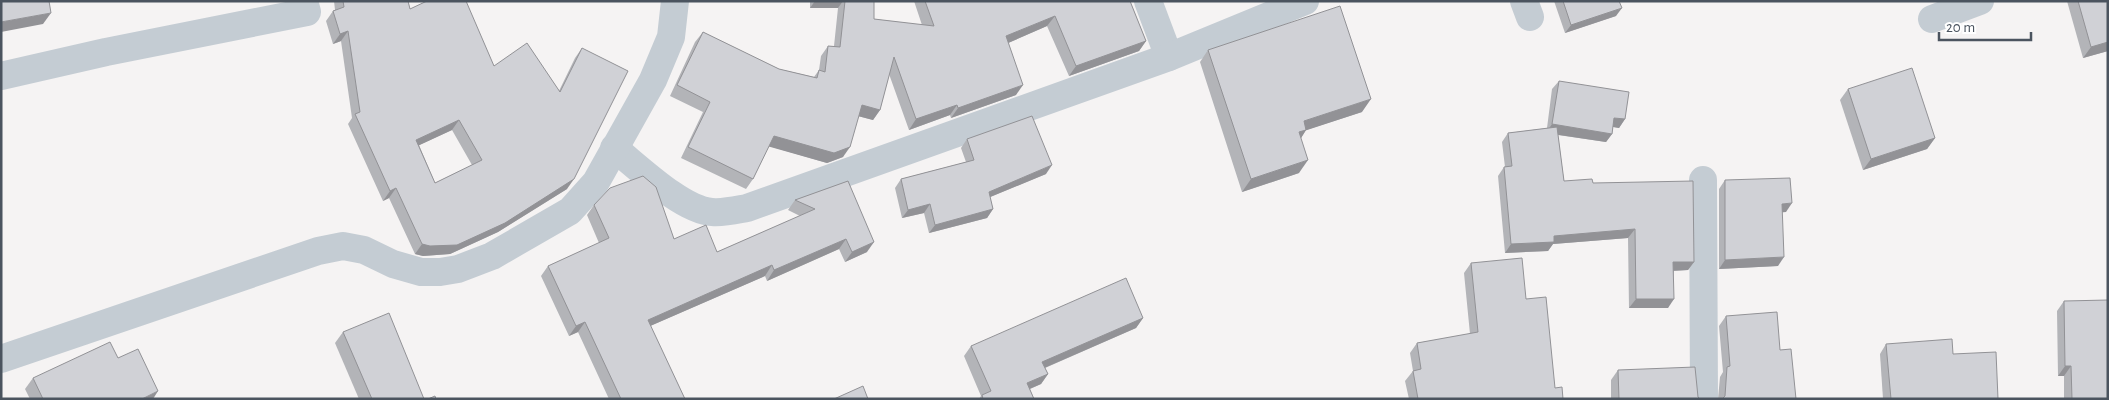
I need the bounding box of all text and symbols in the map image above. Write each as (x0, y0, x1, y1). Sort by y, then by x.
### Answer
scale bar (1939, 10, 2032, 42)
text: 20 m (1946, 20, 1975, 35)

